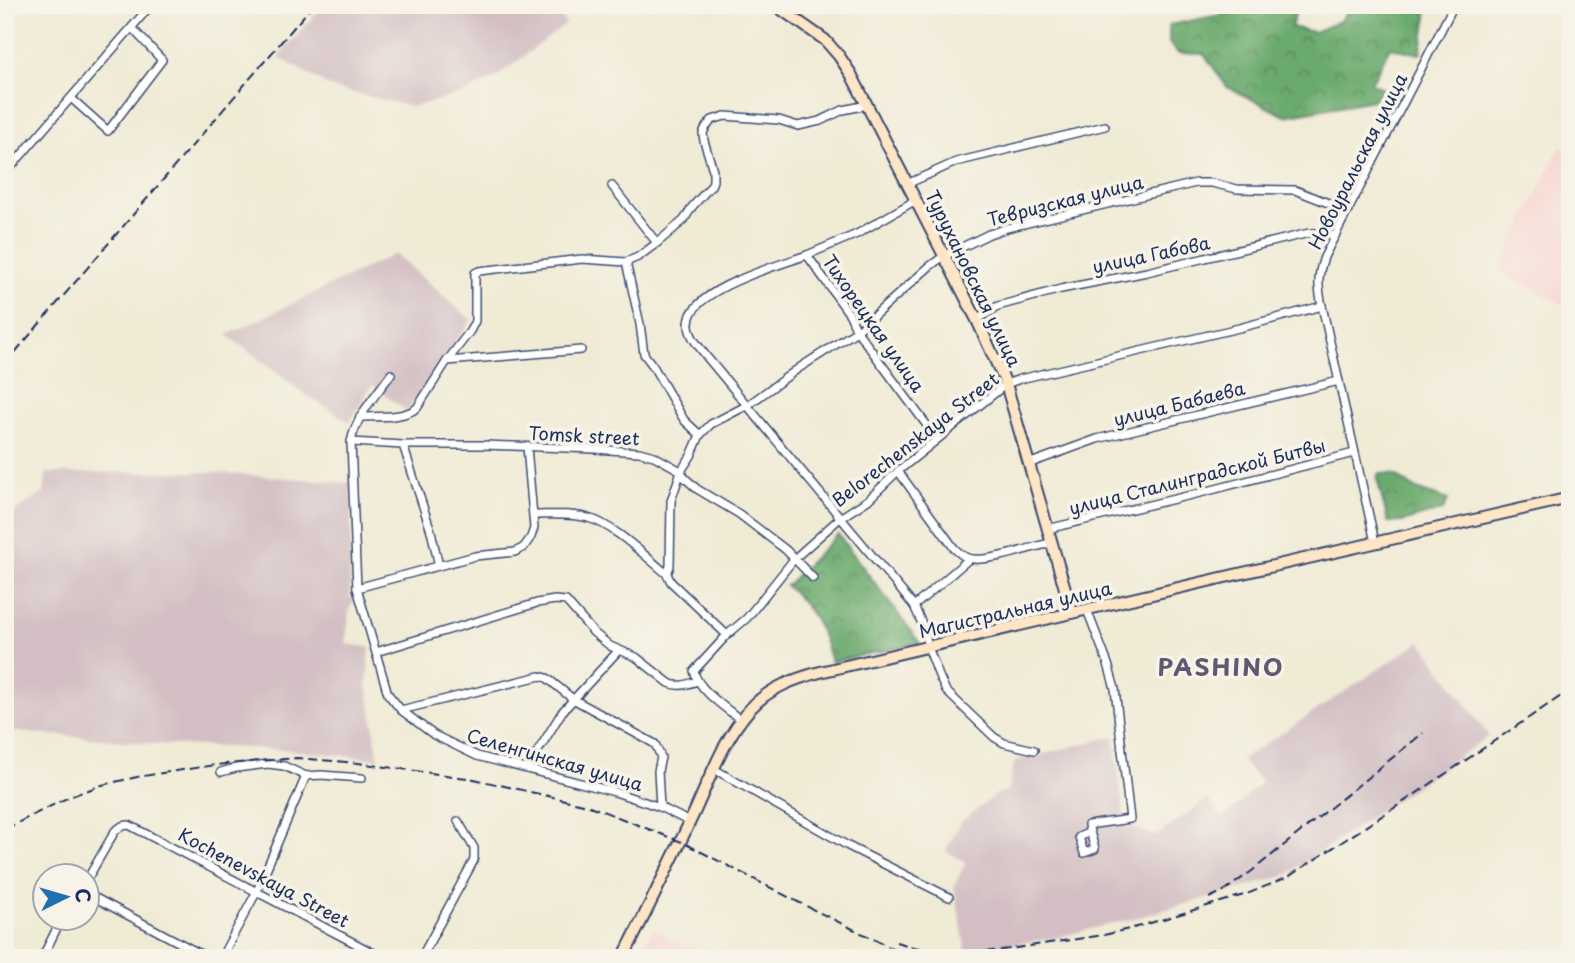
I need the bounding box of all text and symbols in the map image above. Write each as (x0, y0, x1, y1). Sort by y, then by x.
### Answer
street label: Новоуральская улица (1301, 68, 1413, 254)
street label: Тевризская улица (984, 167, 1146, 232)
street label: Турухановская улица (919, 185, 1029, 372)
street label: улица Габова (1090, 228, 1213, 280)
street label: Тихорецкая улица (816, 249, 932, 398)
street label: Belorechenskaya Street (826, 365, 1004, 513)
street label: улица Бабаева (1110, 373, 1248, 432)
street label: Tomsk street (528, 419, 640, 451)
street label: улица Сталинградской Битвы (1066, 431, 1328, 521)
street label: Магистральная улица (916, 574, 1115, 644)
district label: PASHINO (1157, 648, 1285, 684)
street label: Селенгинская улица (464, 721, 647, 797)
street label: Kochenevskaya Street (174, 820, 354, 934)
north arrow (32, 862, 102, 932)
text: С (69, 887, 99, 904)

